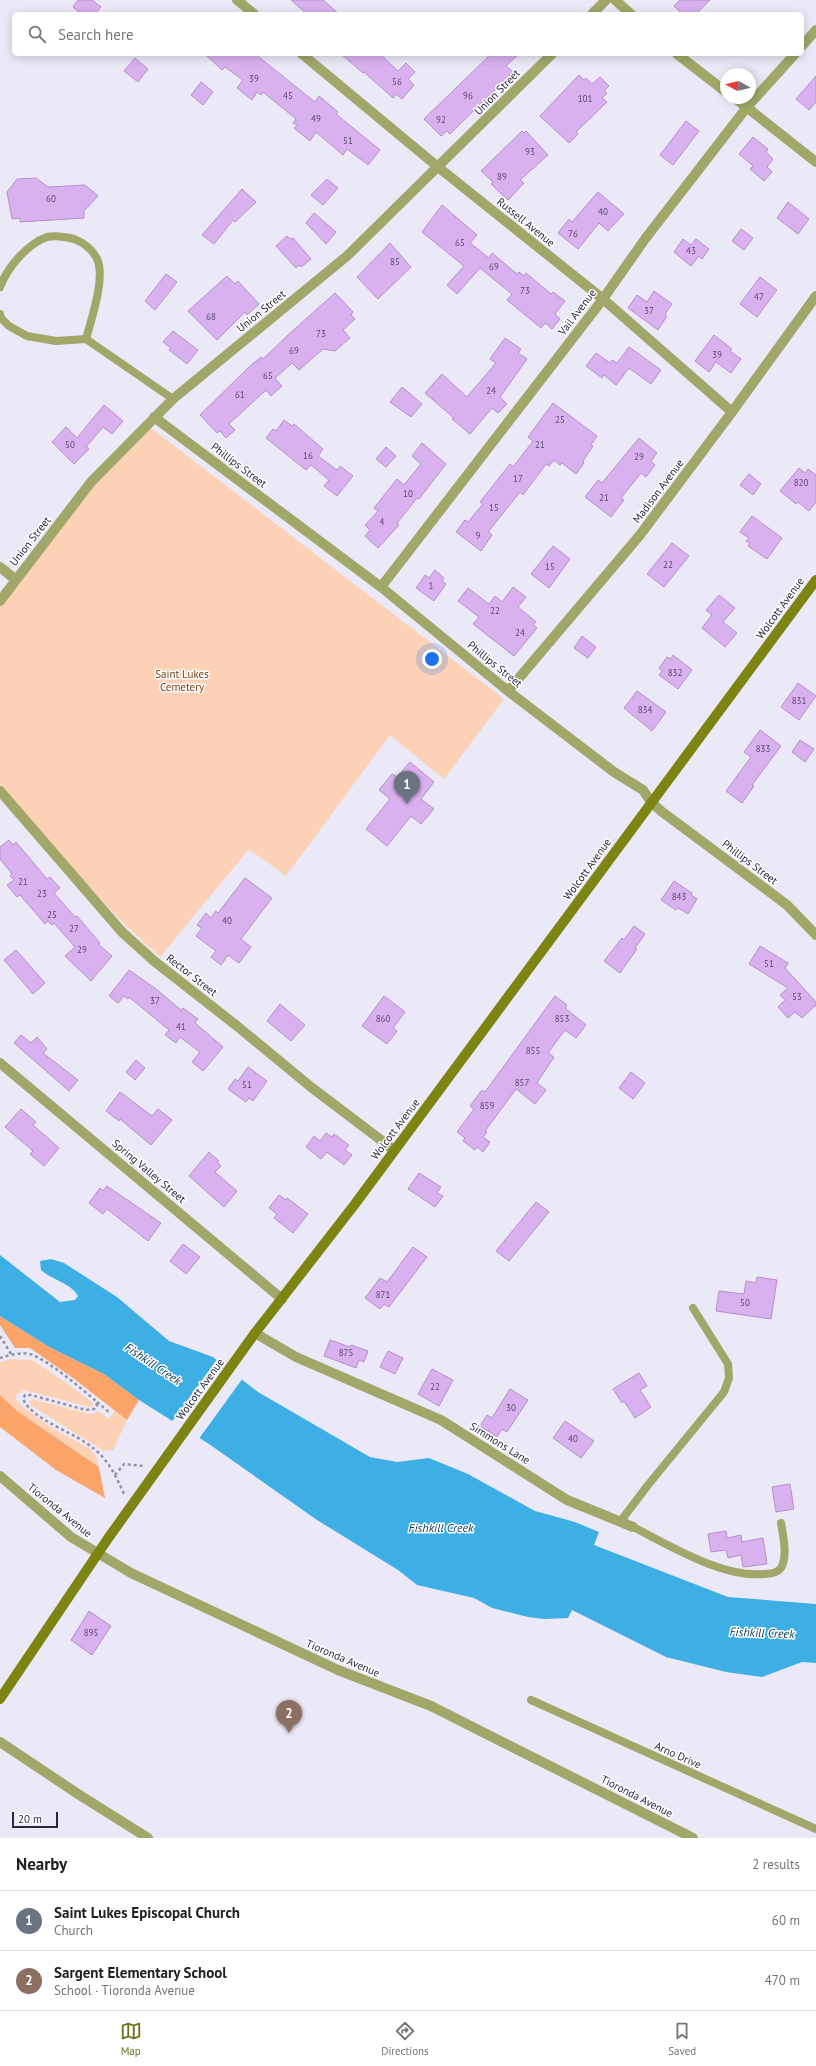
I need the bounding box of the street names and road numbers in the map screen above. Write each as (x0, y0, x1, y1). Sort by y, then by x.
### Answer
street label: Union Street (471, 66, 523, 118)
street label: Russell Avenue (494, 194, 558, 250)
street label: Vail Avenue (554, 286, 599, 339)
street label: Union Street (234, 287, 289, 335)
street label: Phillips Street (208, 440, 270, 491)
street label: Madison Avenue (629, 456, 687, 526)
street label: Union Street (6, 513, 54, 569)
street label: Wolcott Avenue (753, 574, 807, 642)
street label: Phillips Street (465, 638, 525, 690)
street label: Wolcott Avenue (560, 835, 614, 903)
street label: Phillips Street (719, 837, 781, 888)
street label: Rector Street (164, 951, 220, 999)
street label: Wolcott Avenue (368, 1095, 423, 1162)
street label: Spring Valley Street (109, 1136, 189, 1206)
street label: Wolcott Avenue (173, 1355, 227, 1423)
street label: Simmons Lane (467, 1419, 533, 1467)
street label: Tioronda Avenue (25, 1480, 95, 1541)
street label: Tioronda Avenue (304, 1636, 382, 1680)
street label: Arno Drive (652, 1739, 704, 1772)
street label: Tioronda Avenue (599, 1772, 676, 1820)

